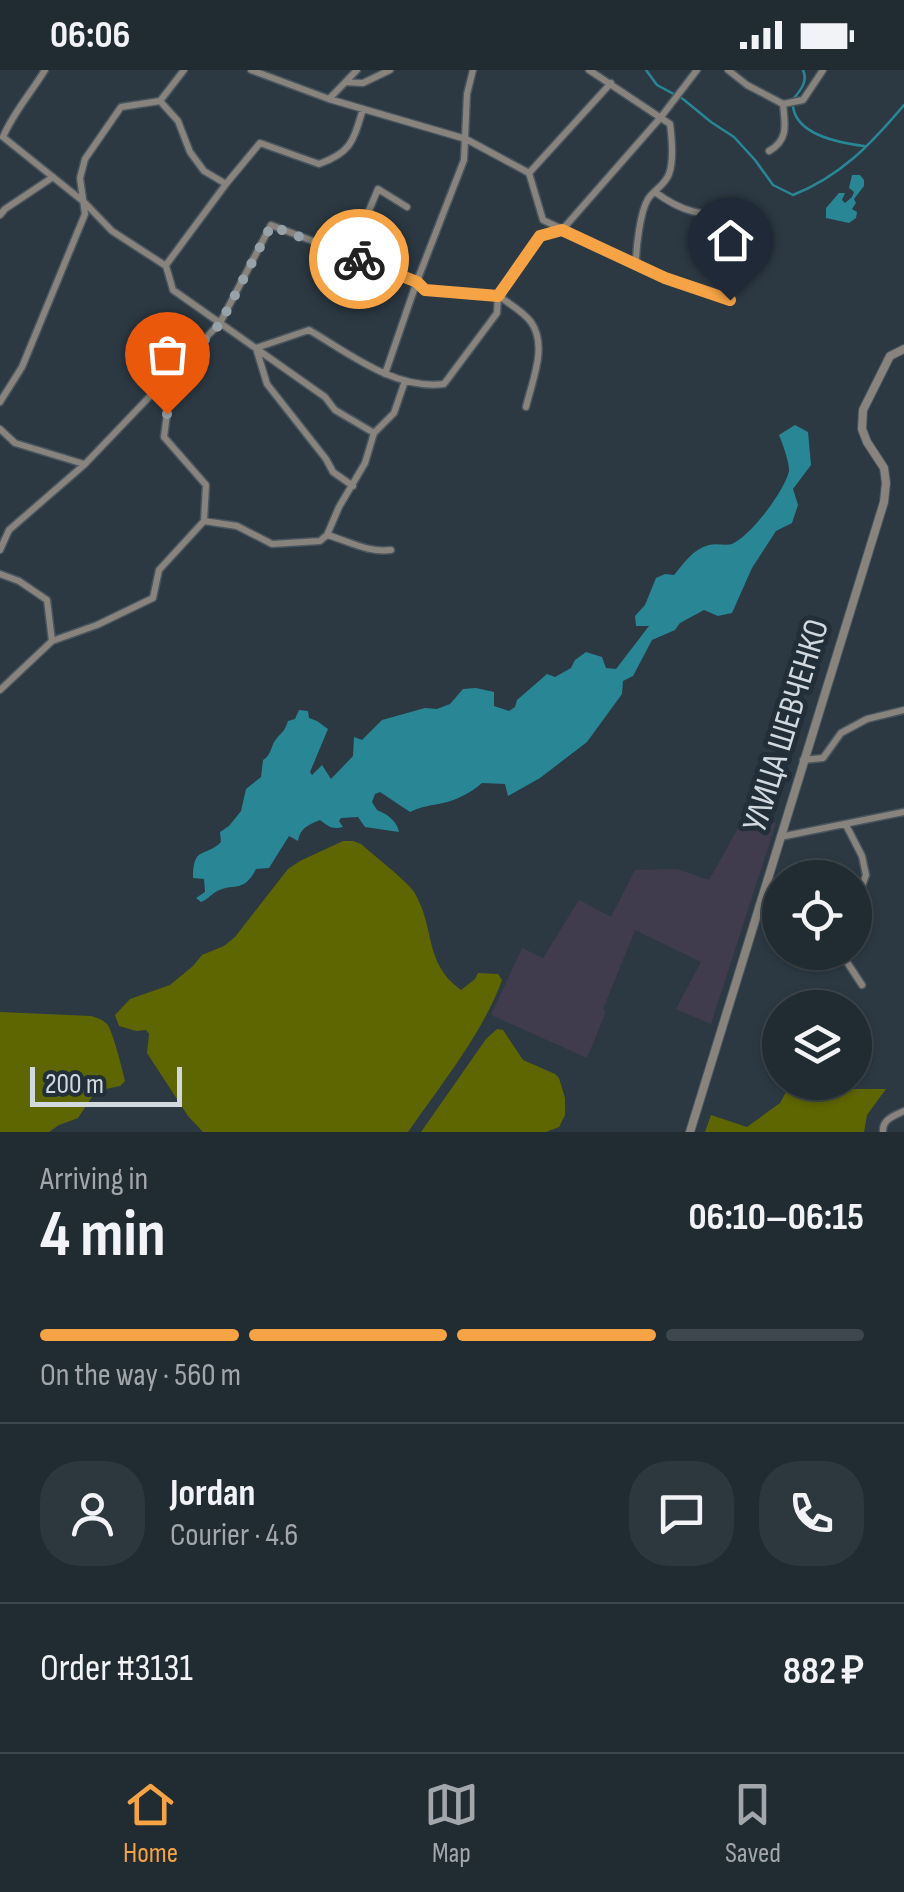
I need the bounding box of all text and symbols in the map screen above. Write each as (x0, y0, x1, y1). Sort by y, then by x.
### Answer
text: 06:06 (50, 13, 130, 58)
pin (688, 198, 773, 301)
courier (309, 209, 409, 309)
icon: home (703, 213, 758, 268)
icon: bike (332, 232, 387, 287)
pin (125, 312, 210, 415)
icon: bag (140, 327, 195, 382)
street label: УЛИЦА ШЕВЧЕНКО (734, 614, 839, 837)
map controls (762, 860, 872, 1100)
button: locate (762, 860, 872, 970)
button: layers (762, 990, 872, 1100)
scale bar (30, 1062, 182, 1106)
text: 200 m (45, 1068, 104, 1101)
text: Arriving in (40, 1160, 148, 1199)
text: 06:10–06:15 (688, 1195, 864, 1240)
text: 4 min (40, 1197, 166, 1275)
text: On the way · 560 m (40, 1356, 241, 1395)
button: person (40, 1461, 145, 1566)
button: chat (629, 1461, 734, 1566)
button: phone (759, 1461, 864, 1566)
text: Jordan (170, 1471, 255, 1516)
text: Courier · 4.6 (170, 1516, 298, 1555)
text: Order #3131 (40, 1646, 193, 1691)
text: 882 ₽ (783, 1649, 864, 1694)
tab: Home (123, 1777, 178, 1870)
tab: Map (424, 1777, 479, 1870)
tab: Saved (725, 1777, 781, 1870)

